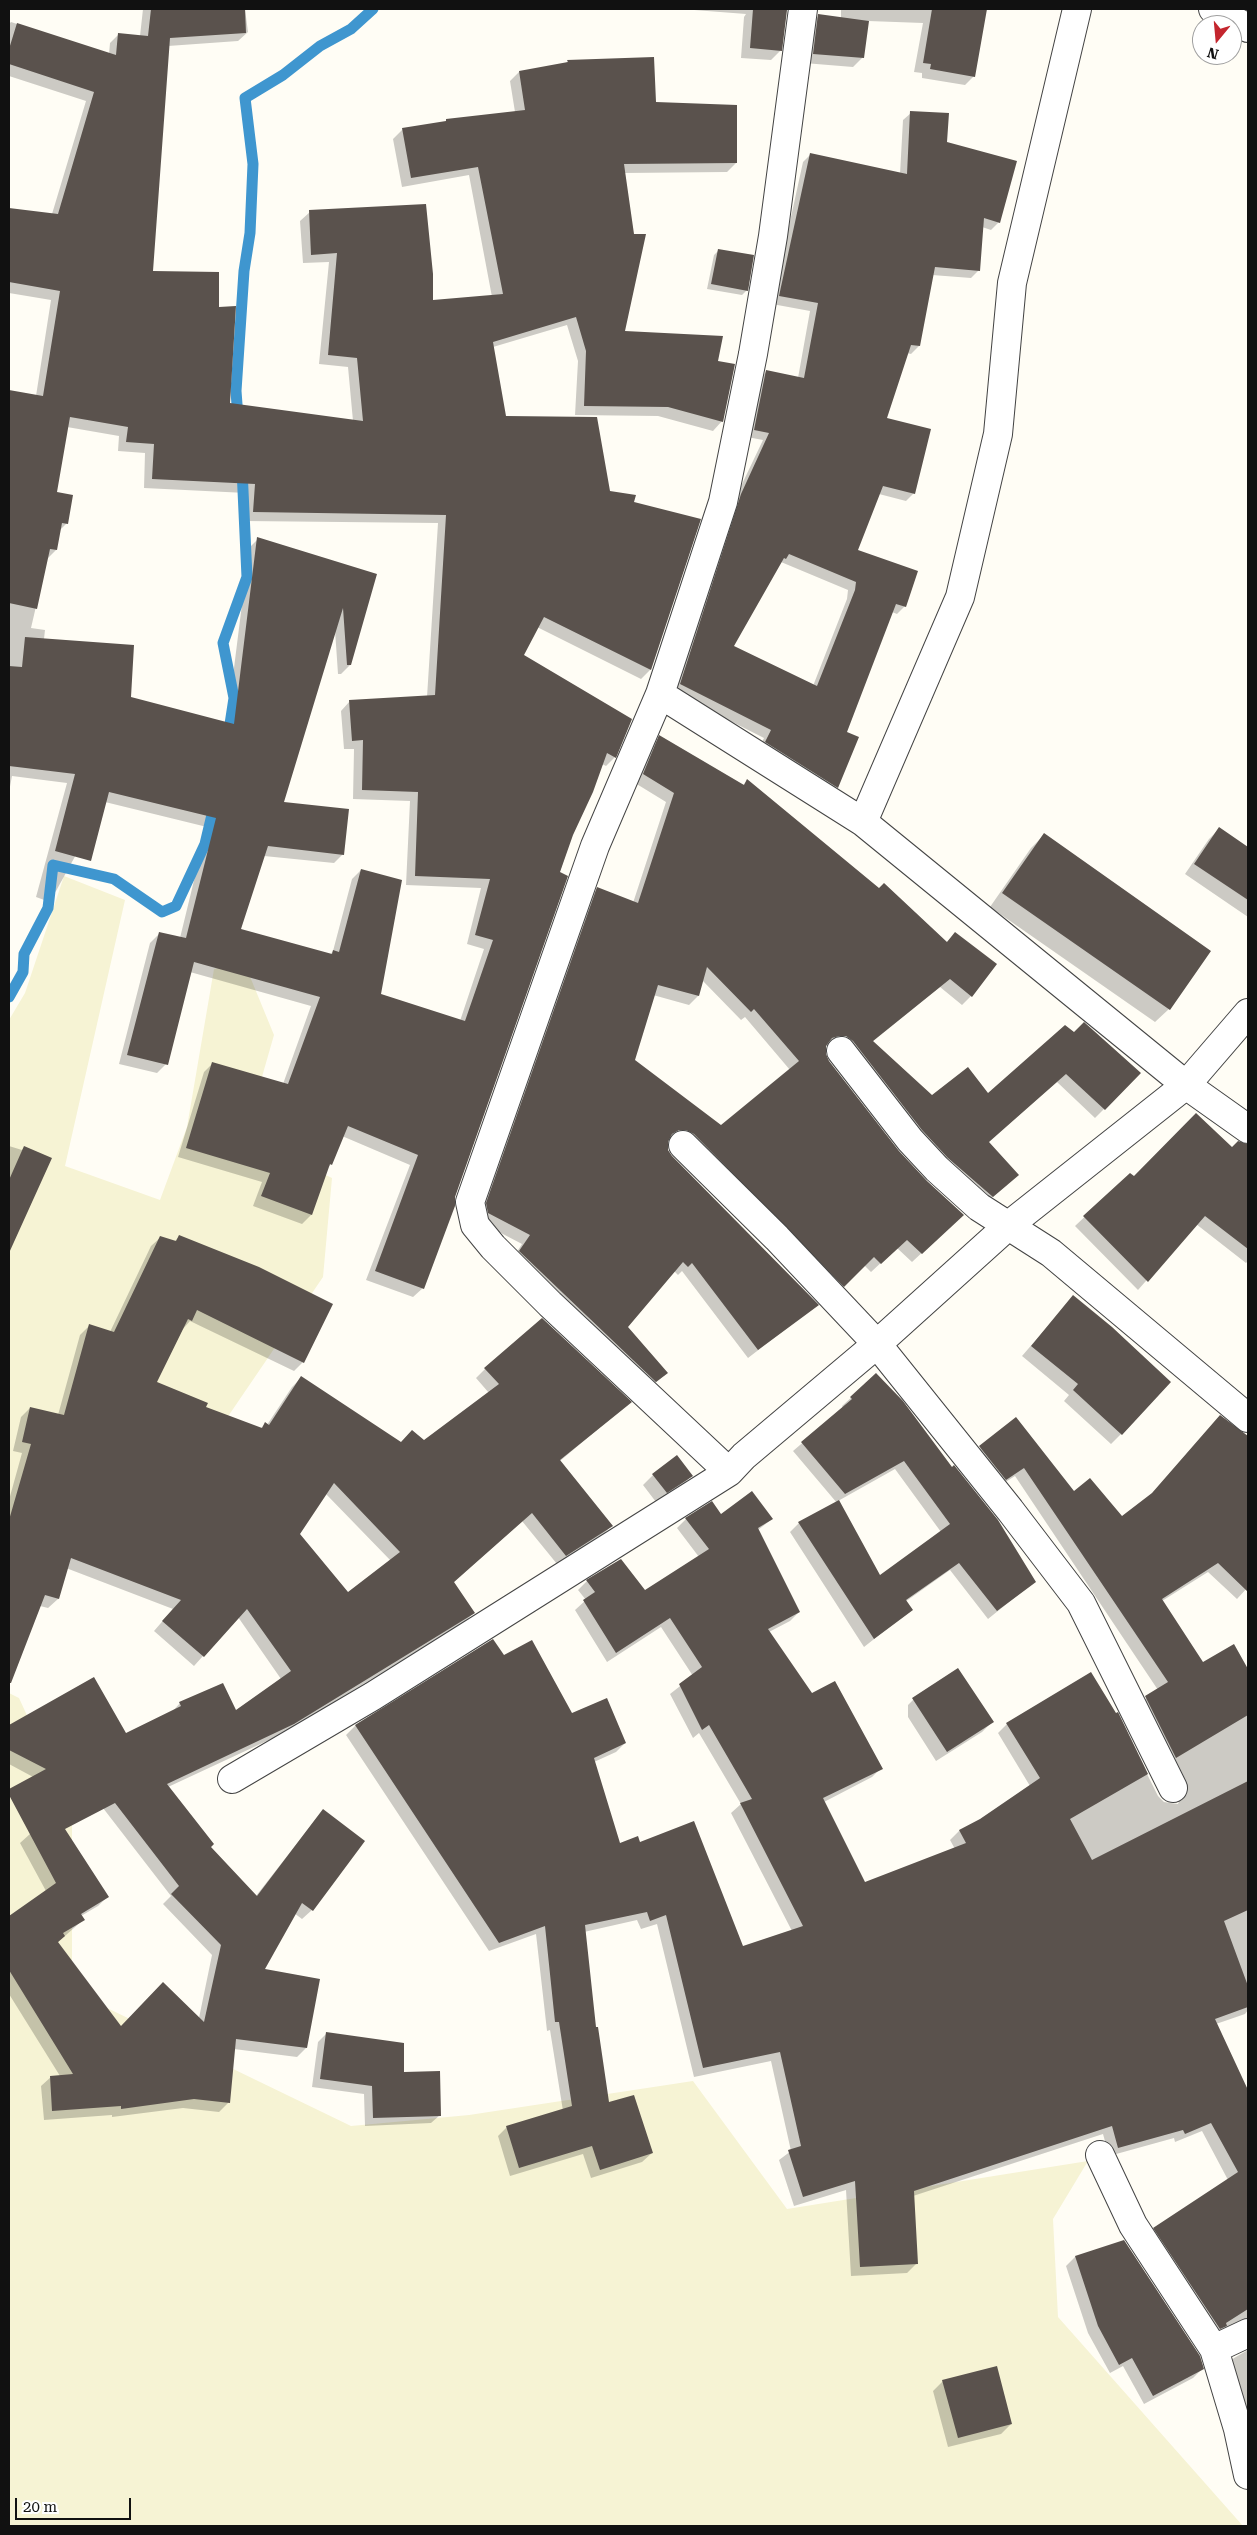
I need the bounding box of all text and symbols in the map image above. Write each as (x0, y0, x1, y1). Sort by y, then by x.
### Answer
north arrow (1192, 15, 1242, 65)
text: N (1205, 44, 1220, 63)
scale bar (18, 2488, 134, 2520)
text: 20 m (23, 2498, 57, 2516)

